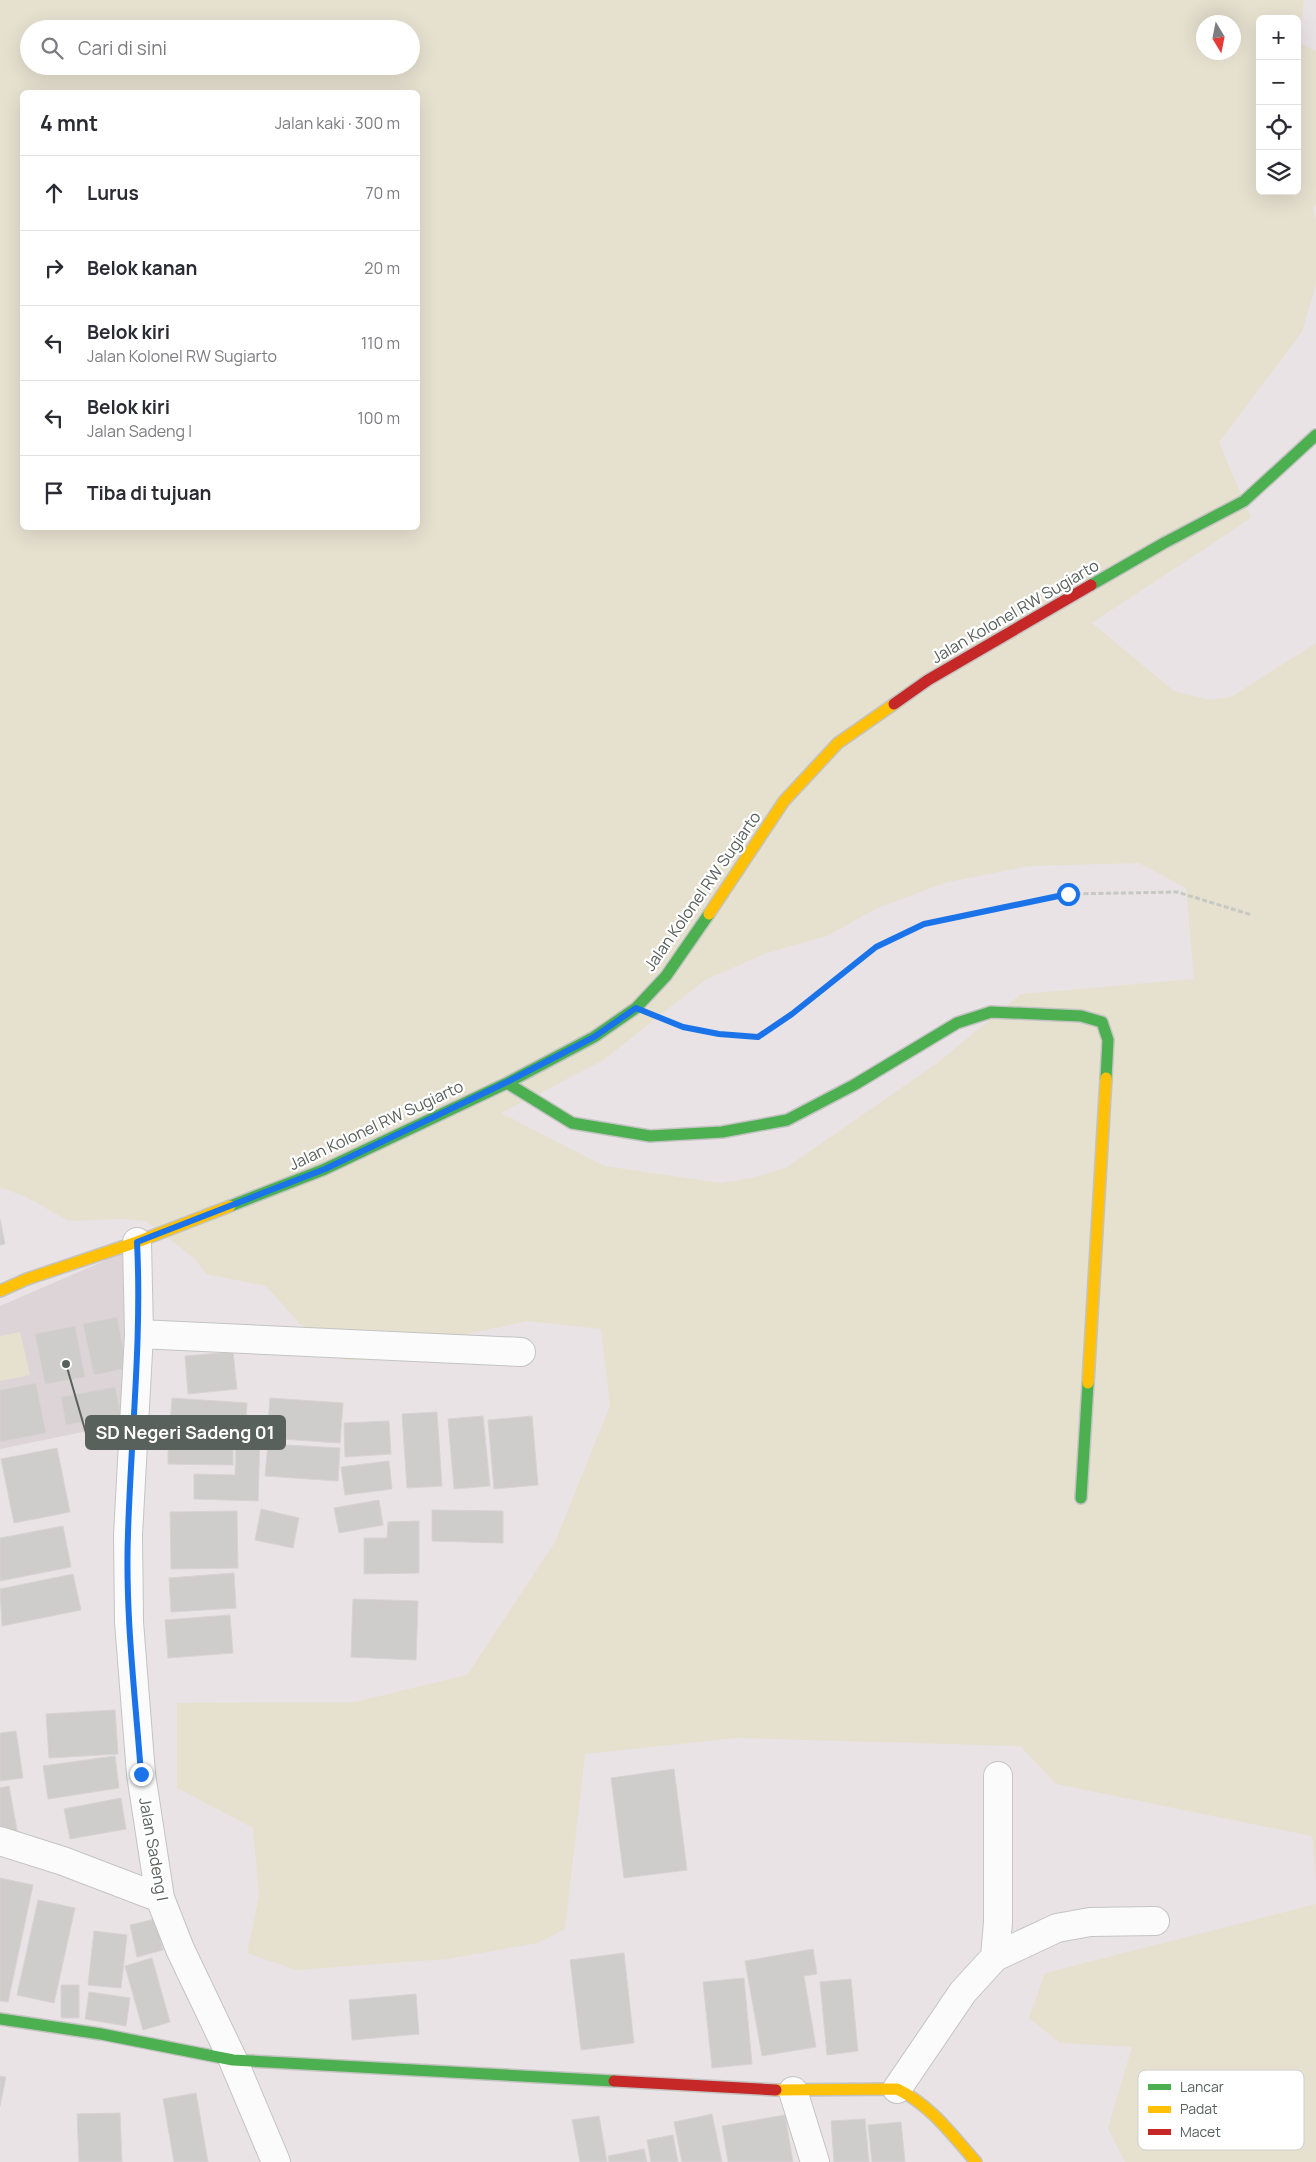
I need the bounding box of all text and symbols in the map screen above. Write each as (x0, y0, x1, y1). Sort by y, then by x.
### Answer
north arrow (1196, 15, 1241, 60)
map controls (1256, 15, 1301, 195)
button: + (1256, 15, 1301, 60)
search box (20, 20, 420, 75)
icon: search (38, 34, 66, 62)
text: Cari di sini (78, 35, 167, 61)
button: − (1256, 60, 1301, 105)
button: locate (1256, 105, 1301, 150)
text: 4 mnt (40, 109, 98, 137)
text: Jalan kaki · 300 m (275, 112, 400, 134)
button: layers (1256, 150, 1301, 195)
icon: ahead (40, 179, 68, 207)
text: Lurus (87, 180, 139, 206)
text: 70 m (365, 182, 400, 204)
icon: right (40, 254, 68, 282)
text: Belok kanan (87, 255, 197, 281)
text: 20 m (364, 257, 400, 279)
text: Belok kiri (87, 319, 170, 345)
icon: left (40, 329, 68, 357)
text: 110 m (361, 332, 400, 354)
text: Jalan Kolonel RW Sugiarto (87, 345, 277, 367)
text: Belok kiri (87, 394, 170, 420)
icon: left (40, 404, 68, 432)
text: 100 m (357, 407, 400, 429)
text: Jalan Sadeng I (87, 420, 192, 442)
icon: arrive (40, 479, 68, 507)
text: Tiba di tujuan (87, 480, 211, 506)
street label: Jalan Kolonel RW Sugiarto (927, 554, 1103, 668)
street label: Jalan Kolonel RW Sugiarto (639, 807, 765, 975)
route start (1057, 883, 1080, 906)
street label: Jalan Kolonel RW Sugiarto (285, 1075, 467, 1175)
callout: SD Negeri Sadeng 01 (86, 1416, 285, 1449)
text: SD Negeri Sadeng 01 (95, 1420, 275, 1444)
route end (130, 1763, 153, 1786)
street label: Jalan Sadeng I (134, 1795, 174, 1903)
legend (1138, 2070, 1304, 2150)
text: Lancar (1180, 2077, 1224, 2096)
text: Padat (1180, 2099, 1218, 2118)
text: Macet (1180, 2122, 1221, 2141)

